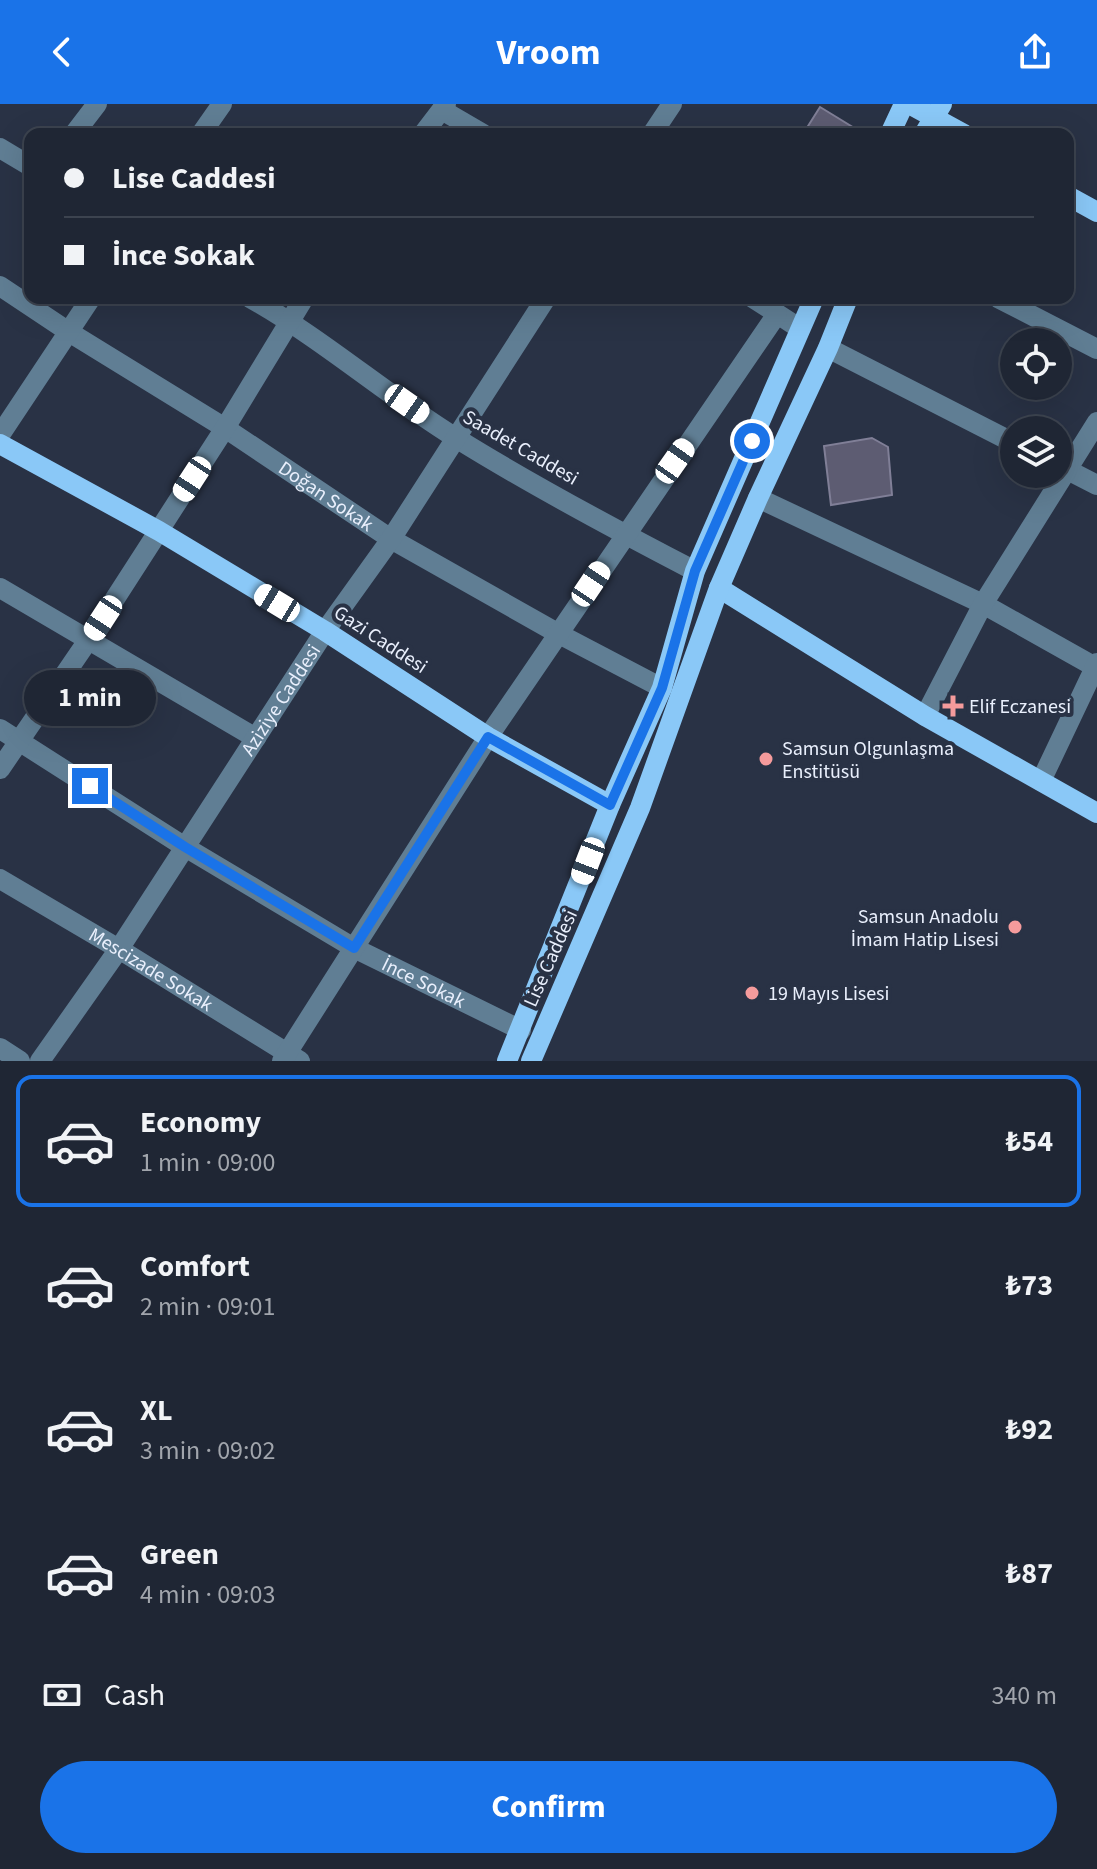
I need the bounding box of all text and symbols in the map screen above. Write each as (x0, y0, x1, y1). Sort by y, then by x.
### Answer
text: Vroom (496, 27, 601, 78)
icon: back (40, 30, 84, 74)
icon: share (1013, 30, 1057, 74)
text: Lise Caddesi (112, 157, 275, 200)
text: İnce Sokak (112, 234, 255, 277)
map controls (1000, 328, 1072, 488)
button: locate (1000, 328, 1072, 400)
car (380, 380, 434, 428)
street label: Saadet Caddesi (457, 403, 584, 492)
button: layers (1000, 416, 1072, 488)
route start (734, 423, 770, 459)
car (651, 434, 699, 488)
car (169, 452, 215, 506)
street label: Doğan Sokak (273, 455, 379, 539)
car (568, 557, 614, 611)
car (250, 580, 304, 626)
car (80, 591, 126, 645)
street label: Gazi Caddesi (328, 599, 433, 681)
street label: Aziziye Caddesi (235, 639, 328, 762)
callout: 1 min (24, 670, 156, 726)
text: 1 min (58, 679, 122, 716)
place label: Elif Eczanesi (969, 693, 1071, 721)
marker: Elif Eczanesi (944, 697, 962, 715)
place label: Samsun Olgunlaşma Enstitüsü (782, 735, 954, 786)
marker: Samsun Olgunlaşma Enstitüsü (757, 750, 775, 768)
route end (72, 768, 108, 804)
car (568, 834, 608, 888)
place label: Samsun Anadolu İmam Hatip Lisesi (851, 903, 999, 954)
street label: Lise Caddesi (517, 905, 585, 1012)
marker: Samsun Anadolu İmam Hatip Lisesi (1006, 918, 1024, 936)
street label: Mescizade Sokak (83, 921, 218, 1019)
street label: İnce Sokak (377, 951, 470, 1016)
place label: 19 Mayıs Lisesi (768, 980, 889, 1008)
marker: 19 Mayıs Lisesi (743, 984, 761, 1002)
text: Economy (140, 1101, 261, 1144)
icon: car (44, 1105, 116, 1177)
text: ₺54 (1005, 1120, 1053, 1163)
text: 1 min · 09:00 (140, 1144, 275, 1181)
text: Comfort (140, 1245, 250, 1288)
icon: car (44, 1249, 116, 1321)
text: ₺73 (1005, 1264, 1053, 1307)
text: 2 min · 09:01 (140, 1288, 275, 1325)
text: XL (140, 1389, 173, 1432)
icon: car (44, 1393, 116, 1465)
text: ₺92 (1005, 1408, 1053, 1451)
text: 3 min · 09:02 (140, 1432, 275, 1469)
text: Green (140, 1533, 219, 1576)
icon: car (44, 1537, 116, 1609)
text: ₺87 (1005, 1552, 1053, 1595)
text: 4 min · 09:03 (140, 1576, 275, 1613)
icon: cash (40, 1673, 84, 1717)
text: Cash (104, 1674, 165, 1717)
text: 340 m (991, 1677, 1057, 1714)
button: Confirm (40, 1761, 1057, 1853)

